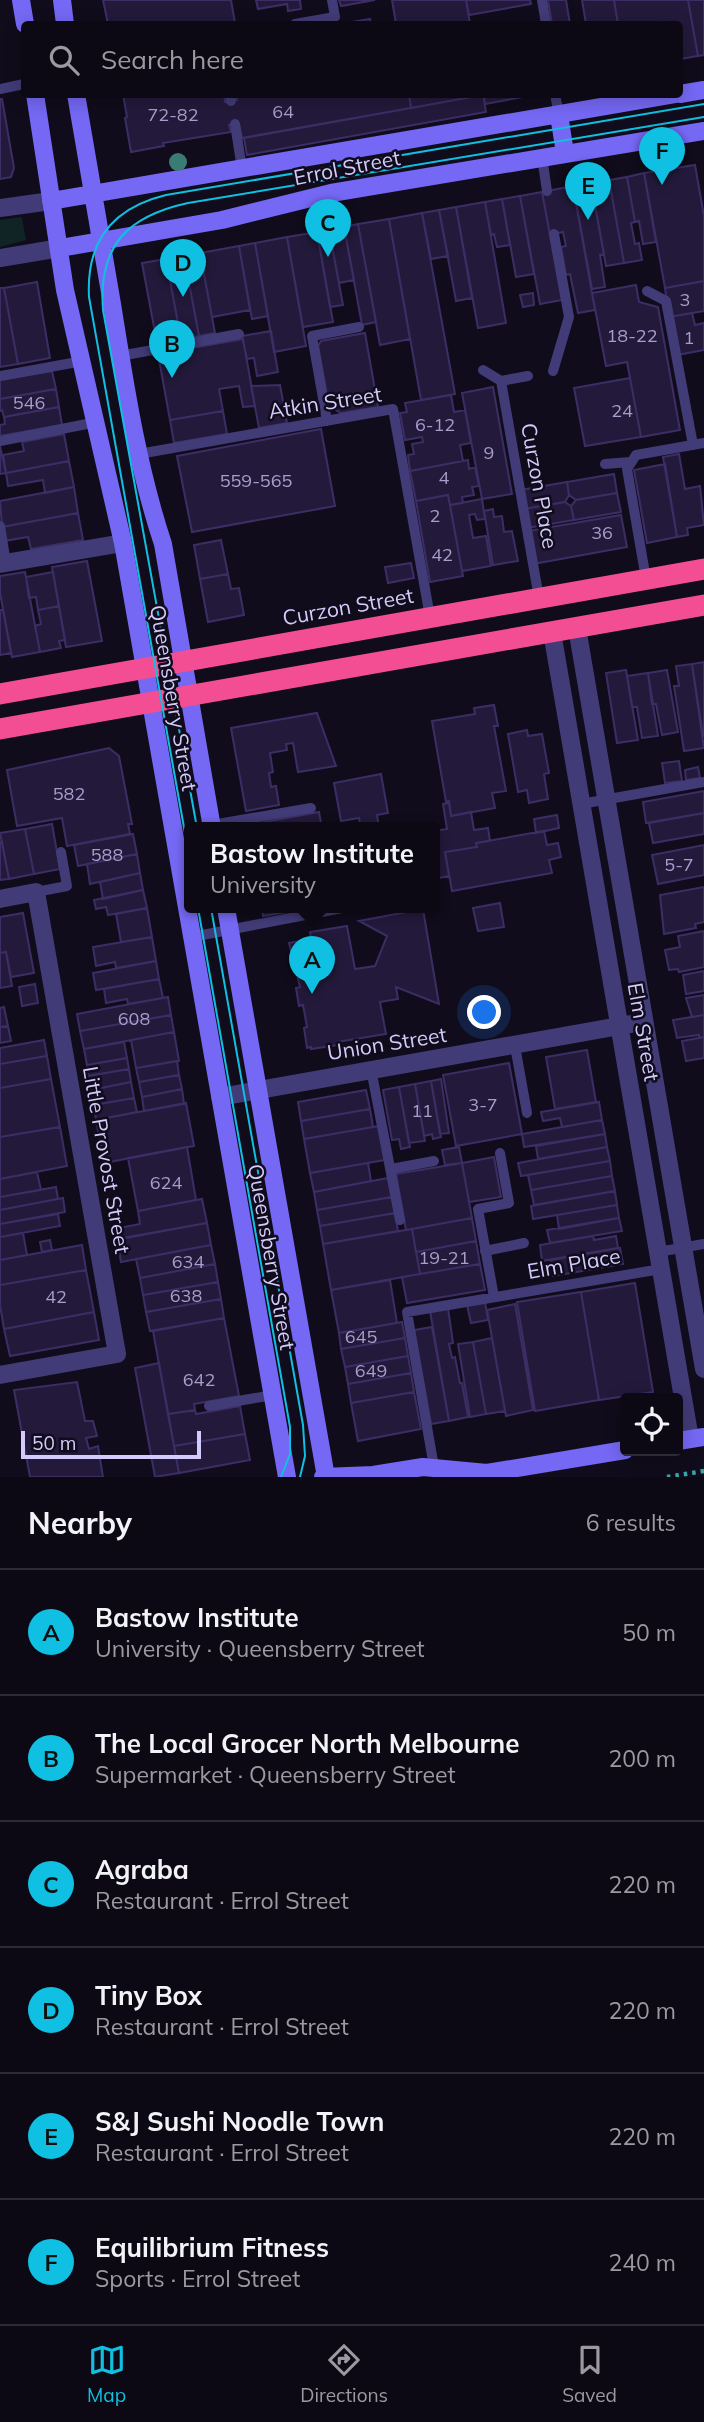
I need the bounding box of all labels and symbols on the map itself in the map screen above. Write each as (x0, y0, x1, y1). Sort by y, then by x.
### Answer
house number: 64 (272, 100, 294, 123)
house number: 72-82 (148, 103, 198, 126)
pin: F (639, 127, 685, 185)
street label: Errol Street (291, 144, 402, 190)
pin: E (565, 162, 611, 220)
pin: C (305, 199, 351, 257)
pin: D (160, 239, 206, 297)
house number: 3 (680, 288, 690, 311)
pin: B (149, 320, 195, 378)
house number: 18-22 (607, 324, 657, 347)
house number: 1 (684, 326, 694, 349)
street label: Atkin Street (266, 380, 383, 424)
house number: 546 (13, 391, 45, 414)
house number: 24 (611, 399, 633, 422)
house number: 6-12 (415, 413, 455, 436)
street label: Curzon Place (516, 421, 564, 551)
house number: 9 (484, 441, 494, 464)
house number: 4 (439, 466, 450, 489)
house number: 559-565 (220, 469, 292, 492)
house number: 2 (430, 504, 440, 527)
house number: 36 (591, 521, 613, 544)
house number: 42 (431, 543, 453, 566)
street label: Curzon Street (280, 582, 415, 630)
street label: Queensberry Street (145, 603, 203, 793)
house number: 582 (53, 782, 85, 805)
house number: 588 (91, 843, 123, 866)
house number: 5-7 (664, 853, 694, 876)
pin: A (289, 936, 335, 994)
street label: Elm Street (623, 981, 665, 1083)
your location (467, 995, 501, 1029)
house number: 608 (118, 1007, 150, 1030)
street label: Union Street (325, 1021, 448, 1065)
street label: Little Provost Street (78, 1064, 136, 1256)
house number: 3-7 (468, 1093, 498, 1116)
house number: 11 (411, 1099, 433, 1122)
street label: Queensberry Street (243, 1162, 301, 1352)
house number: 624 (150, 1171, 182, 1194)
street label: Elm Place (525, 1242, 622, 1284)
house number: 19-21 (419, 1246, 469, 1269)
house number: 634 (172, 1250, 204, 1273)
house number: 638 (170, 1284, 202, 1307)
house number: 42 (45, 1285, 67, 1308)
house number: 645 (345, 1325, 377, 1348)
house number: 649 (355, 1359, 387, 1382)
house number: 642 (183, 1368, 215, 1391)
scale bar (21, 1428, 201, 1460)

